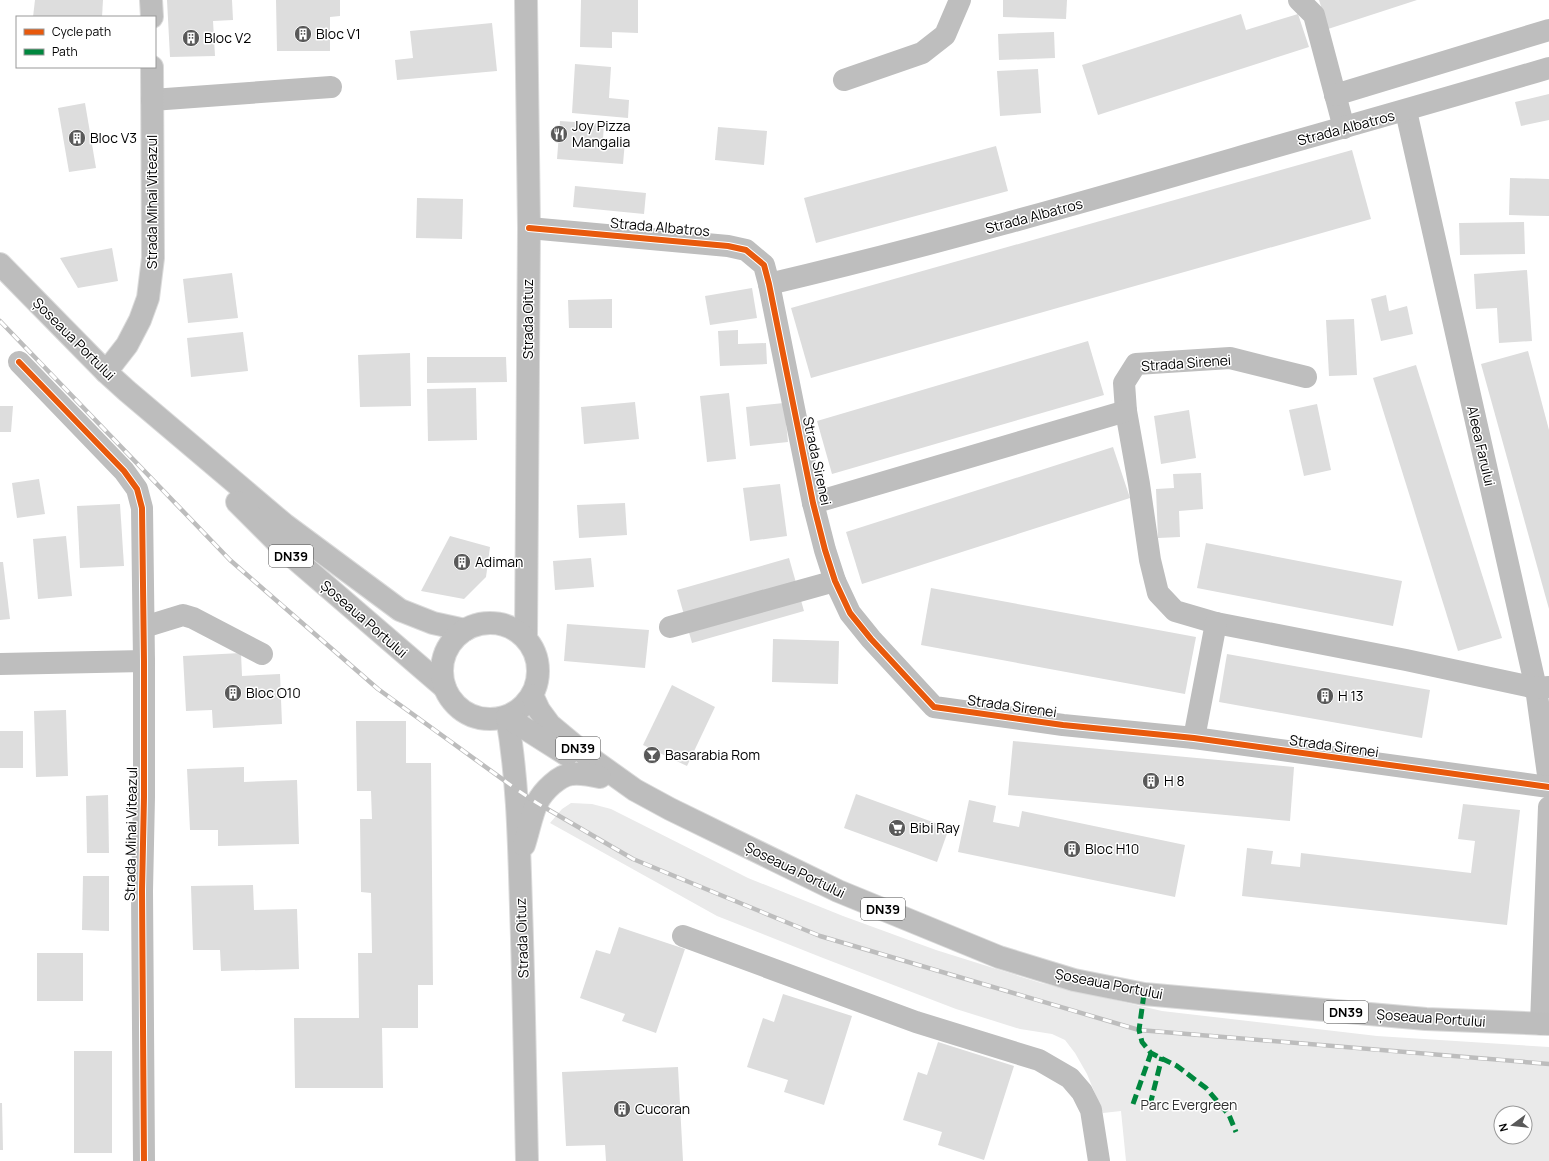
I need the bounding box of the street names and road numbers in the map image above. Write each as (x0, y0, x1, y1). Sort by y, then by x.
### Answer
street label: Strada Albatros (1295, 105, 1397, 150)
street label: Strada Mihai Viteazul (142, 135, 161, 269)
street label: Strada Albatros (983, 193, 1085, 238)
street label: Strada Albatros (609, 213, 711, 240)
street label: Strada Oituz (518, 279, 537, 359)
street label: Șoseaua Portului (29, 293, 120, 384)
street label: Strada Sirenei (1140, 350, 1232, 375)
street label: Aleea Farului (1463, 404, 1500, 488)
street label: Strada Sirenei (799, 415, 836, 507)
road number: DN39 (269, 545, 313, 567)
street label: Șoseaua Portului (317, 576, 412, 662)
street label: Strada Sirenei (966, 690, 1058, 721)
street label: Strada Sirenei (1288, 730, 1380, 761)
road number: DN39 (556, 737, 600, 759)
street label: Strada Mihai Viteazul (120, 767, 141, 901)
street label: Șoseaua Portului (742, 837, 849, 902)
street label: Strada Oituz (511, 898, 532, 979)
road number: DN39 (861, 898, 905, 920)
street label: Șoseaua Portului (1054, 964, 1165, 1003)
road number: DN39 (1324, 1001, 1368, 1023)
street label: Șoseaua Portului (1376, 1004, 1486, 1031)

